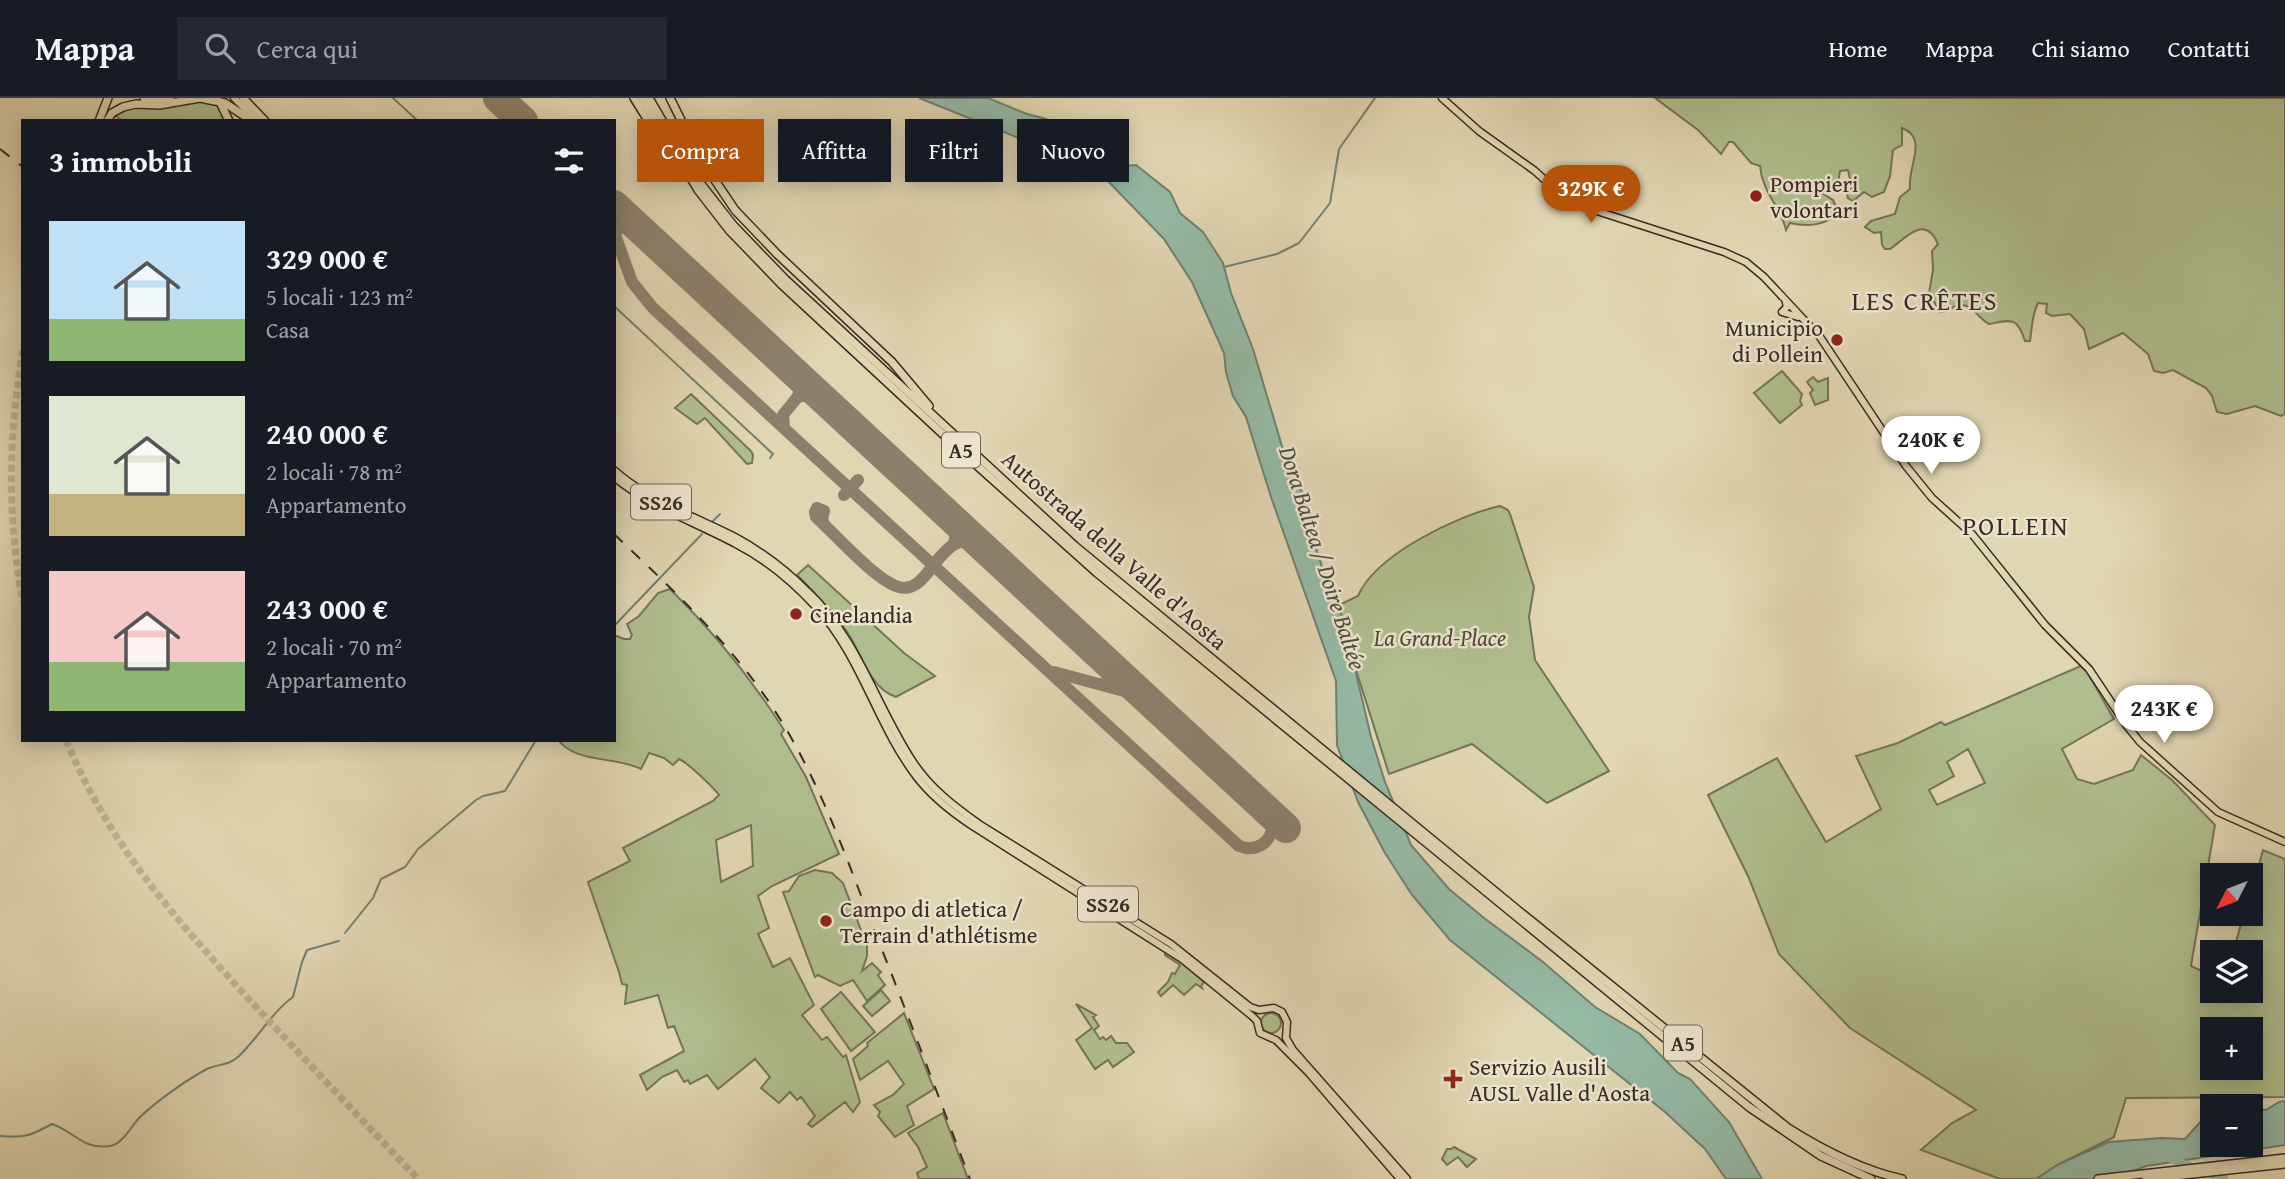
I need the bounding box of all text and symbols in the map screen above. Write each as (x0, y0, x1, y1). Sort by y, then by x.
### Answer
search box (177, 17, 667, 80)
text: Mappa (35, 24, 135, 72)
icon: search (201, 29, 239, 67)
text: Cerca qui (257, 29, 358, 68)
text: Home (1828, 31, 1887, 66)
text: Mappa (1925, 31, 1994, 66)
text: Chi siamo (2032, 31, 2130, 66)
text: Contatti (2168, 31, 2250, 66)
chip: Compra (637, 119, 764, 182)
chip: Affitta (778, 119, 891, 182)
chip: Filtri (905, 119, 1003, 182)
chip: Nuovo (1017, 119, 1129, 182)
text: 3 immobili (49, 139, 192, 183)
icon: filters (550, 142, 588, 180)
pin: 329K € (1534, 166, 1648, 225)
place label: Pompieri volontari (1770, 167, 1859, 226)
text: 329K € (1557, 171, 1625, 204)
marker: Pompieri volontari (1748, 188, 1764, 204)
text: 329 000 € (266, 236, 388, 280)
icon: home (105, 249, 189, 333)
text: 5 locali · 123 m² (266, 280, 413, 313)
district label: LES CRÊTES (1852, 281, 1998, 320)
place label: Municipio di Pollein (1725, 311, 1823, 370)
text: Casa (266, 313, 309, 346)
marker: Municipio di Pollein (1829, 332, 1845, 348)
text: 240 000 € (266, 411, 388, 455)
pin: 240K € (1874, 416, 1988, 476)
text: 240K € (1897, 422, 1965, 455)
icon: home (105, 424, 189, 508)
road number: A5 (942, 432, 980, 468)
water label: Dora Baltea / Doire Baltée (1270, 441, 1376, 675)
street label: Autostrada della Valle d'Aosta (995, 443, 1235, 657)
text: 2 locali · 78 m² (266, 455, 402, 488)
road number: SS26 (631, 484, 691, 520)
text: Appartamento (266, 488, 406, 521)
district label: POLLEIN (1962, 506, 2070, 545)
text: 243 000 € (266, 586, 388, 630)
place label: Cinelandia (810, 598, 913, 631)
icon: home (105, 599, 189, 683)
marker: Cinelandia (788, 606, 804, 622)
park label: La Grand-Place (1373, 621, 1506, 654)
text: 2 locali · 70 m² (266, 630, 402, 663)
text: Appartamento (266, 663, 406, 696)
pin: 243K € (2107, 686, 2221, 745)
text: 243K € (2130, 691, 2198, 724)
north arrow (2200, 863, 2263, 926)
map controls (2200, 863, 2263, 1157)
road number: SS26 (1078, 886, 1138, 922)
place label: Campo di atletica / Terrain d'athlétisme (840, 892, 1037, 951)
marker: Campo di atletica / Terrain d'athlétisme (818, 913, 834, 929)
button: layers (2200, 940, 2263, 1003)
button: + (2200, 1017, 2263, 1080)
road number: A5 (1664, 1026, 1702, 1060)
place label: Servizio Ausili AUSL Valle d'Aosta (1469, 1050, 1650, 1109)
marker: Servizio Ausili AUSL Valle d'Aosta (1443, 1069, 1463, 1089)
button: − (2200, 1094, 2263, 1157)

